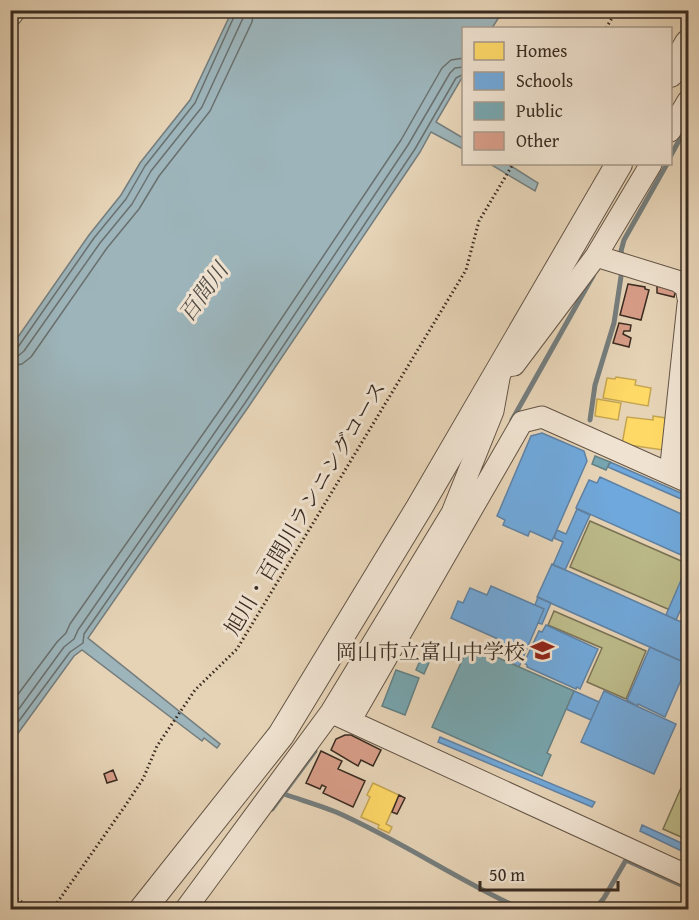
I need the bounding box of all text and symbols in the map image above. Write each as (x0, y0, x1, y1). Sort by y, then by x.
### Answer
legend (462, 27, 672, 165)
text: Homes (516, 37, 567, 64)
text: Schools (516, 67, 573, 94)
text: Public (516, 97, 563, 124)
text: Other (516, 127, 560, 154)
water label: 百間川 (171, 254, 237, 328)
street label: 旭川・百間川ランニングコース (216, 375, 394, 641)
place label: 岡山市立富山中学校 (336, 636, 525, 667)
school or university icon: 岡山市立富山中学校 (530, 638, 556, 664)
scale bar (480, 854, 618, 892)
text: 50 m (489, 861, 525, 888)

